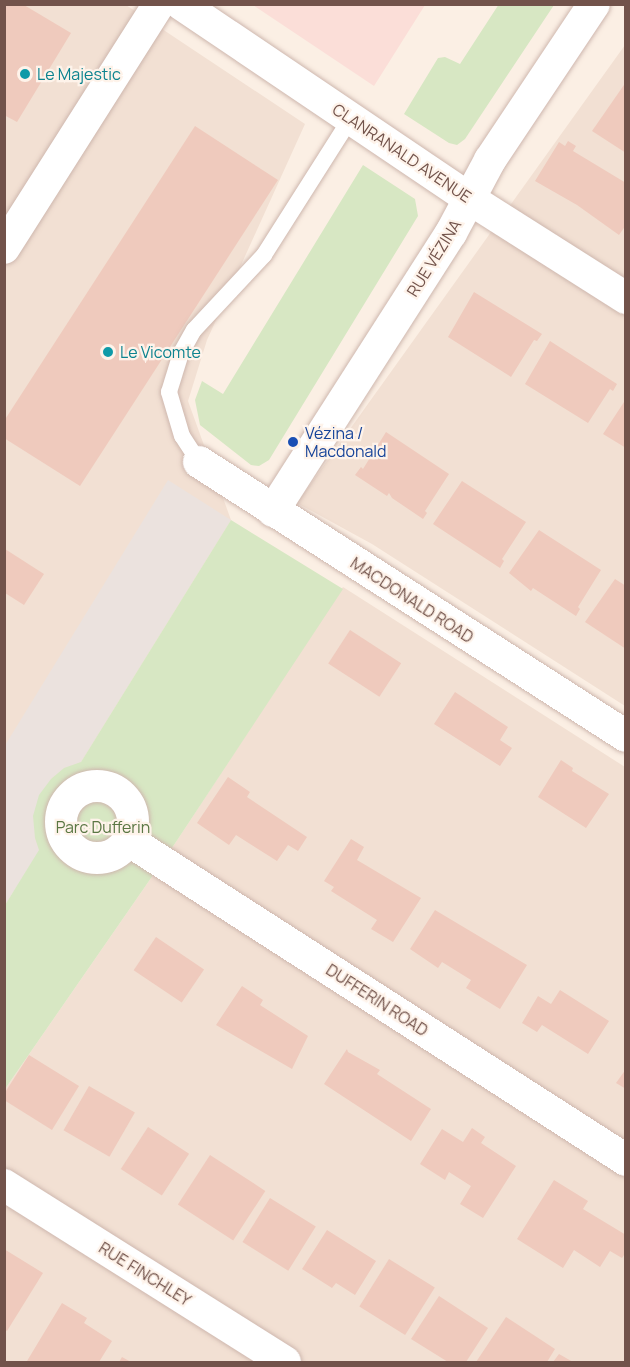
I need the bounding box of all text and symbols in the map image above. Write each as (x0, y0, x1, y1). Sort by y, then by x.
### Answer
place label: Le Majestic (37, 64, 121, 84)
marker: Le Majestic (18, 67, 32, 81)
street label: CLANRANALD AVENUE (329, 99, 475, 207)
street label: RUE VÉZINA (403, 216, 465, 300)
place label: Le Vicomte (120, 342, 201, 362)
marker: Le Vicomte (101, 345, 115, 359)
place label: Vézina / Macdonald (305, 423, 387, 461)
marker: Vézina / Macdonald (286, 435, 300, 449)
street label: MACDONALD ROAD (347, 553, 477, 647)
park label: Parc Dufferin (56, 817, 150, 837)
street label: DUFFERIN ROAD (323, 960, 431, 1040)
street label: RUE FINCHLEY (95, 1238, 195, 1310)

